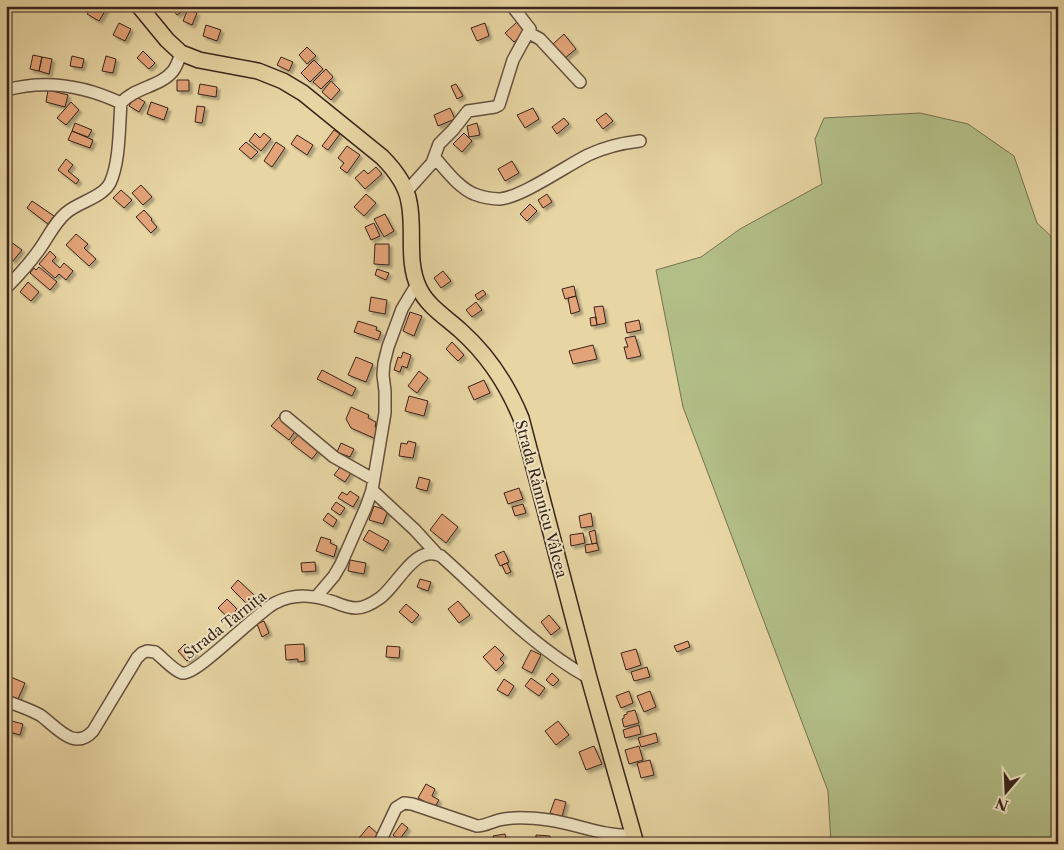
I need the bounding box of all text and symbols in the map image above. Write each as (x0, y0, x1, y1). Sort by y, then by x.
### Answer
street label: Strada Râmnicu Vâlcea (511, 418, 572, 580)
street label: Strada Tarnița (179, 586, 270, 663)
north arrow (982, 768, 1032, 818)
text: N (993, 794, 1010, 815)

